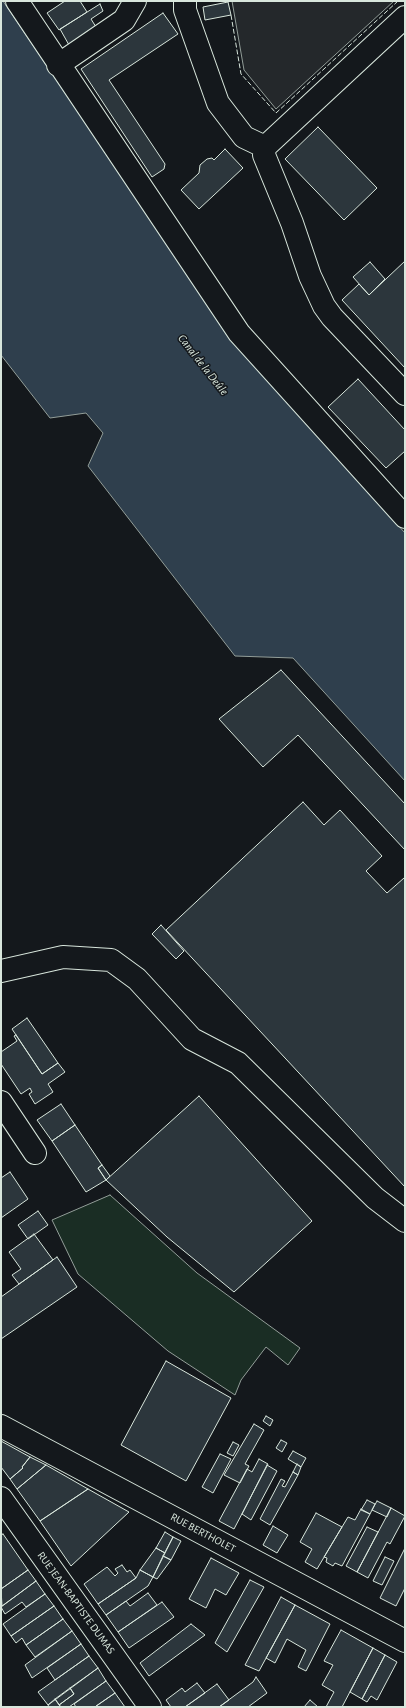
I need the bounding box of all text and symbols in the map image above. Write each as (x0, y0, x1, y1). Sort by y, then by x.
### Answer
water label: Canal de la Deûle (175, 332, 231, 398)
street label: RUE BERTHOLET (168, 1510, 238, 1556)
street label: RUE JEAN-BAPTISTE DUMAS (34, 1549, 118, 1657)

